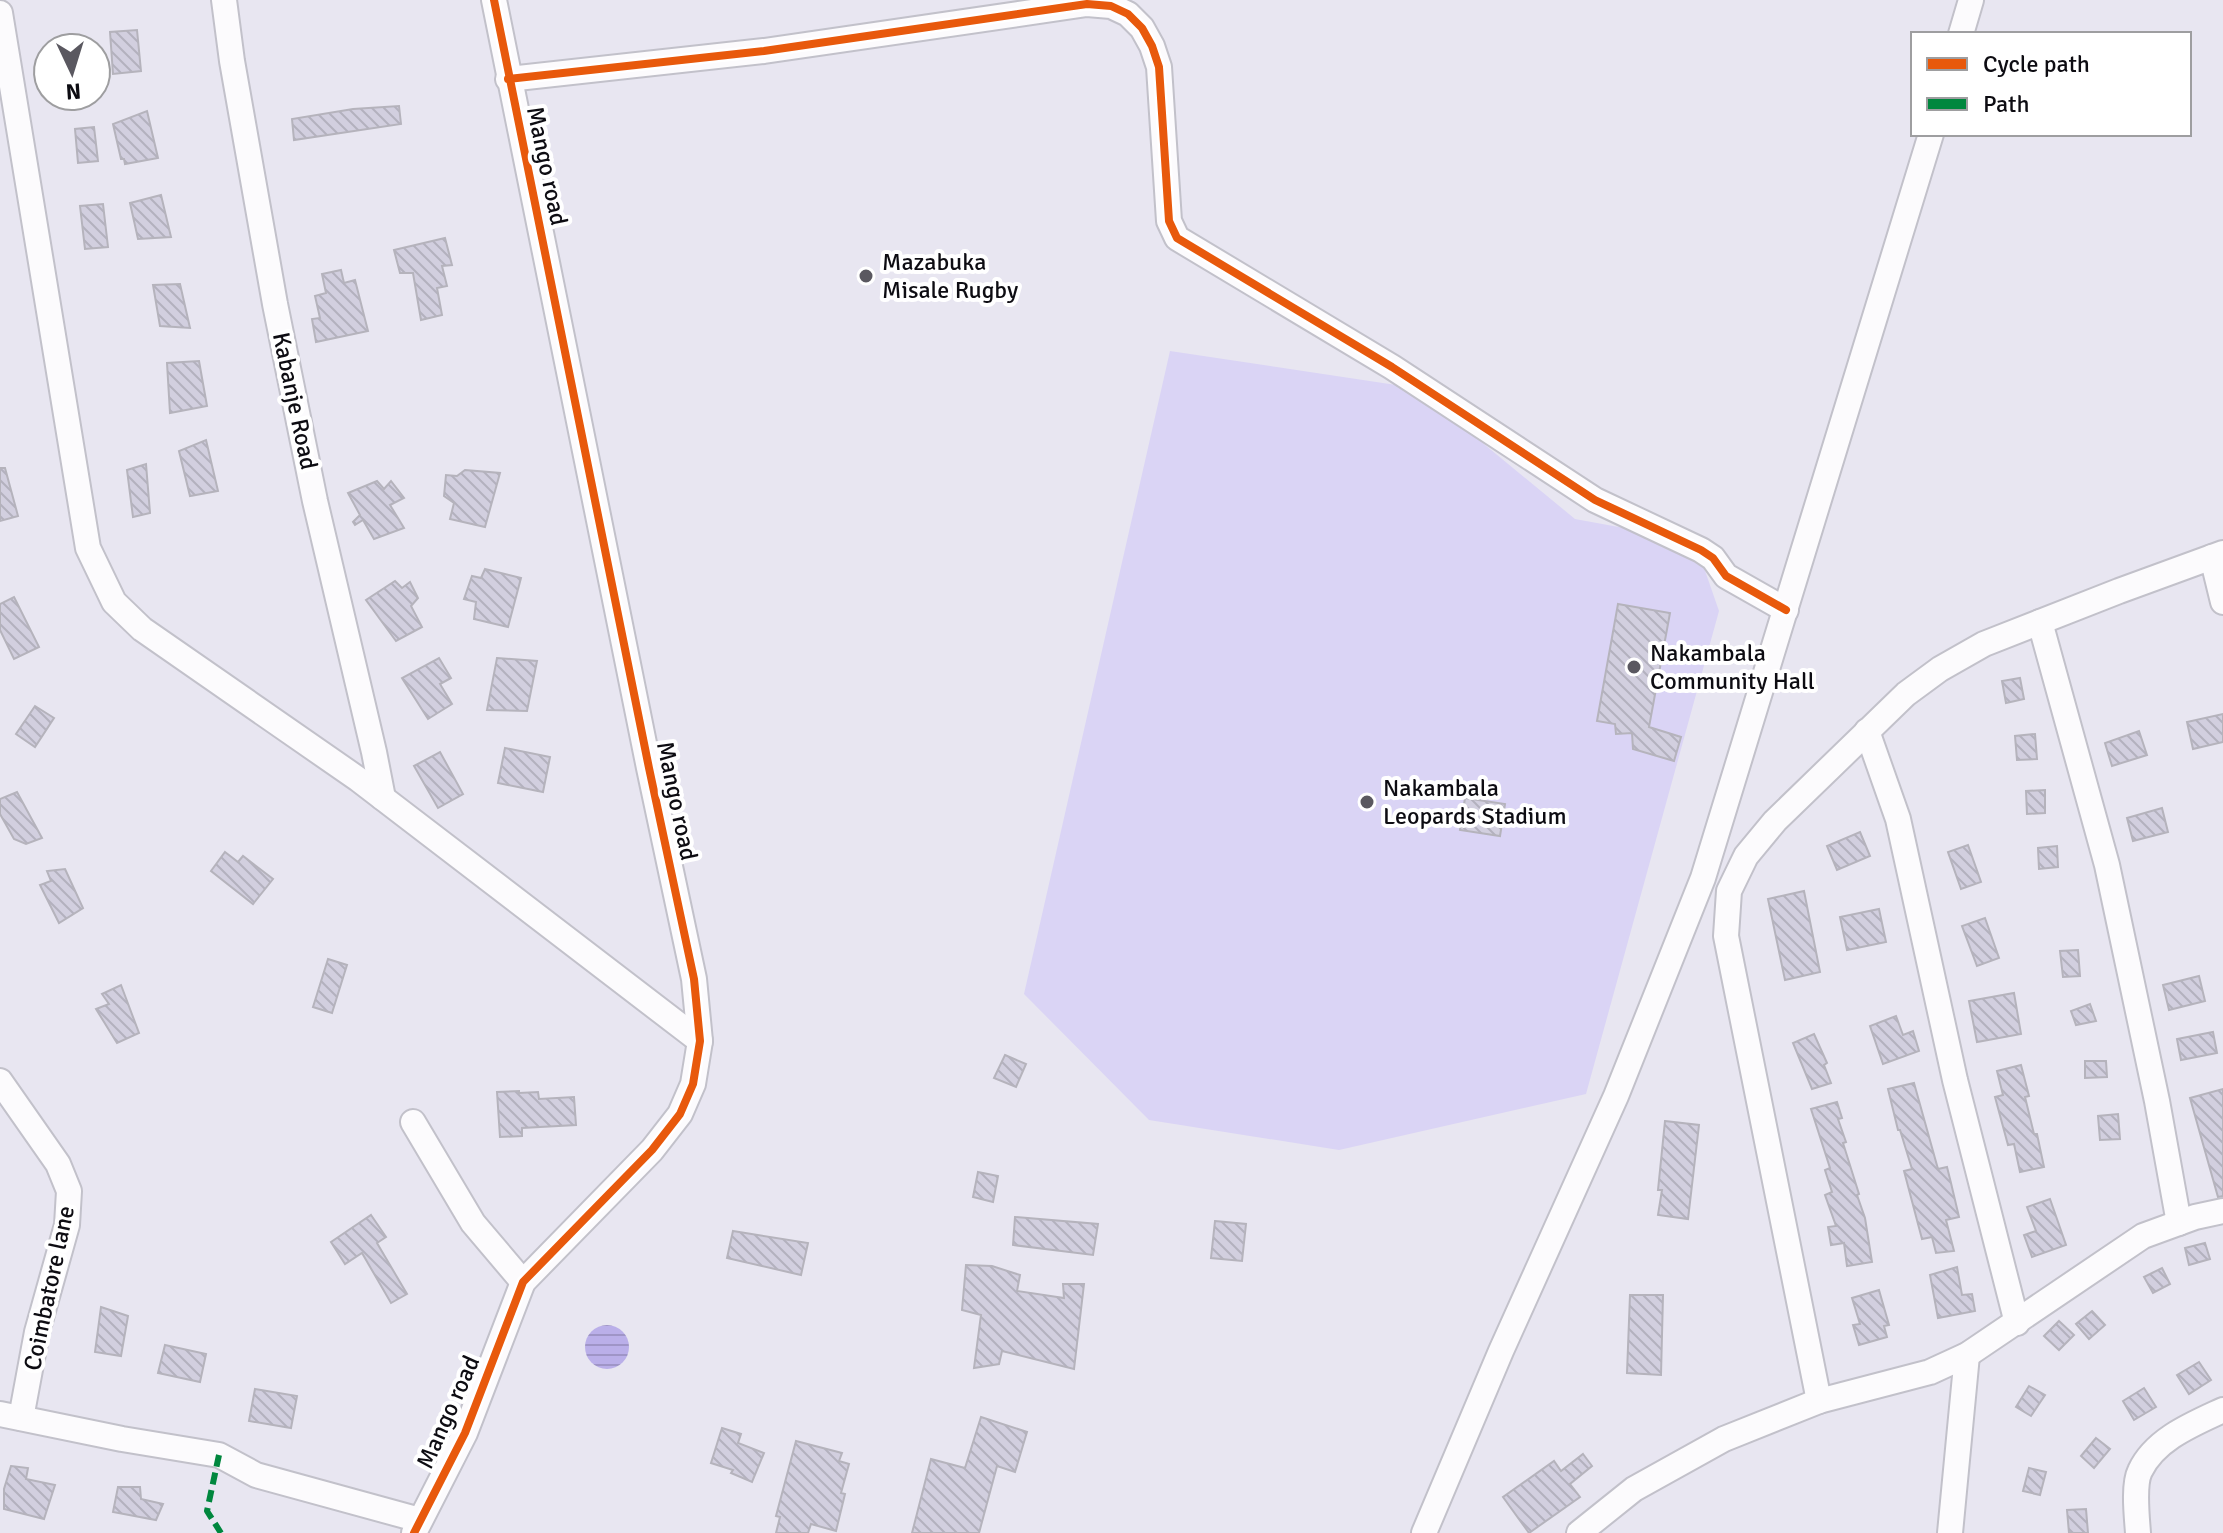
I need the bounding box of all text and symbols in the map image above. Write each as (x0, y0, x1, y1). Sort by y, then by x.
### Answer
north arrow (32, 32, 112, 112)
legend (1911, 32, 2191, 136)
text: Cycle path (1983, 49, 2090, 79)
text: N (65, 77, 82, 105)
text: Path (1983, 89, 2029, 119)
street label: Mango road (520, 104, 574, 228)
place label: Mazabuka Misale Rugby (882, 247, 1018, 305)
marker: Mazabuka Misale Rugby (857, 267, 875, 285)
street label: Kabanje Road (266, 330, 324, 472)
place label: Nakambala Community Hall (1650, 638, 1815, 696)
marker: Nakambala Community Hall (1625, 658, 1643, 676)
street label: Mango road (650, 739, 704, 863)
place label: Nakambala Leopards Stadium (1383, 773, 1567, 831)
marker: Nakambala Leopards Stadium (1358, 793, 1376, 811)
street label: Coimbatore lane (17, 1203, 81, 1373)
street label: Mango road (410, 1351, 486, 1473)

